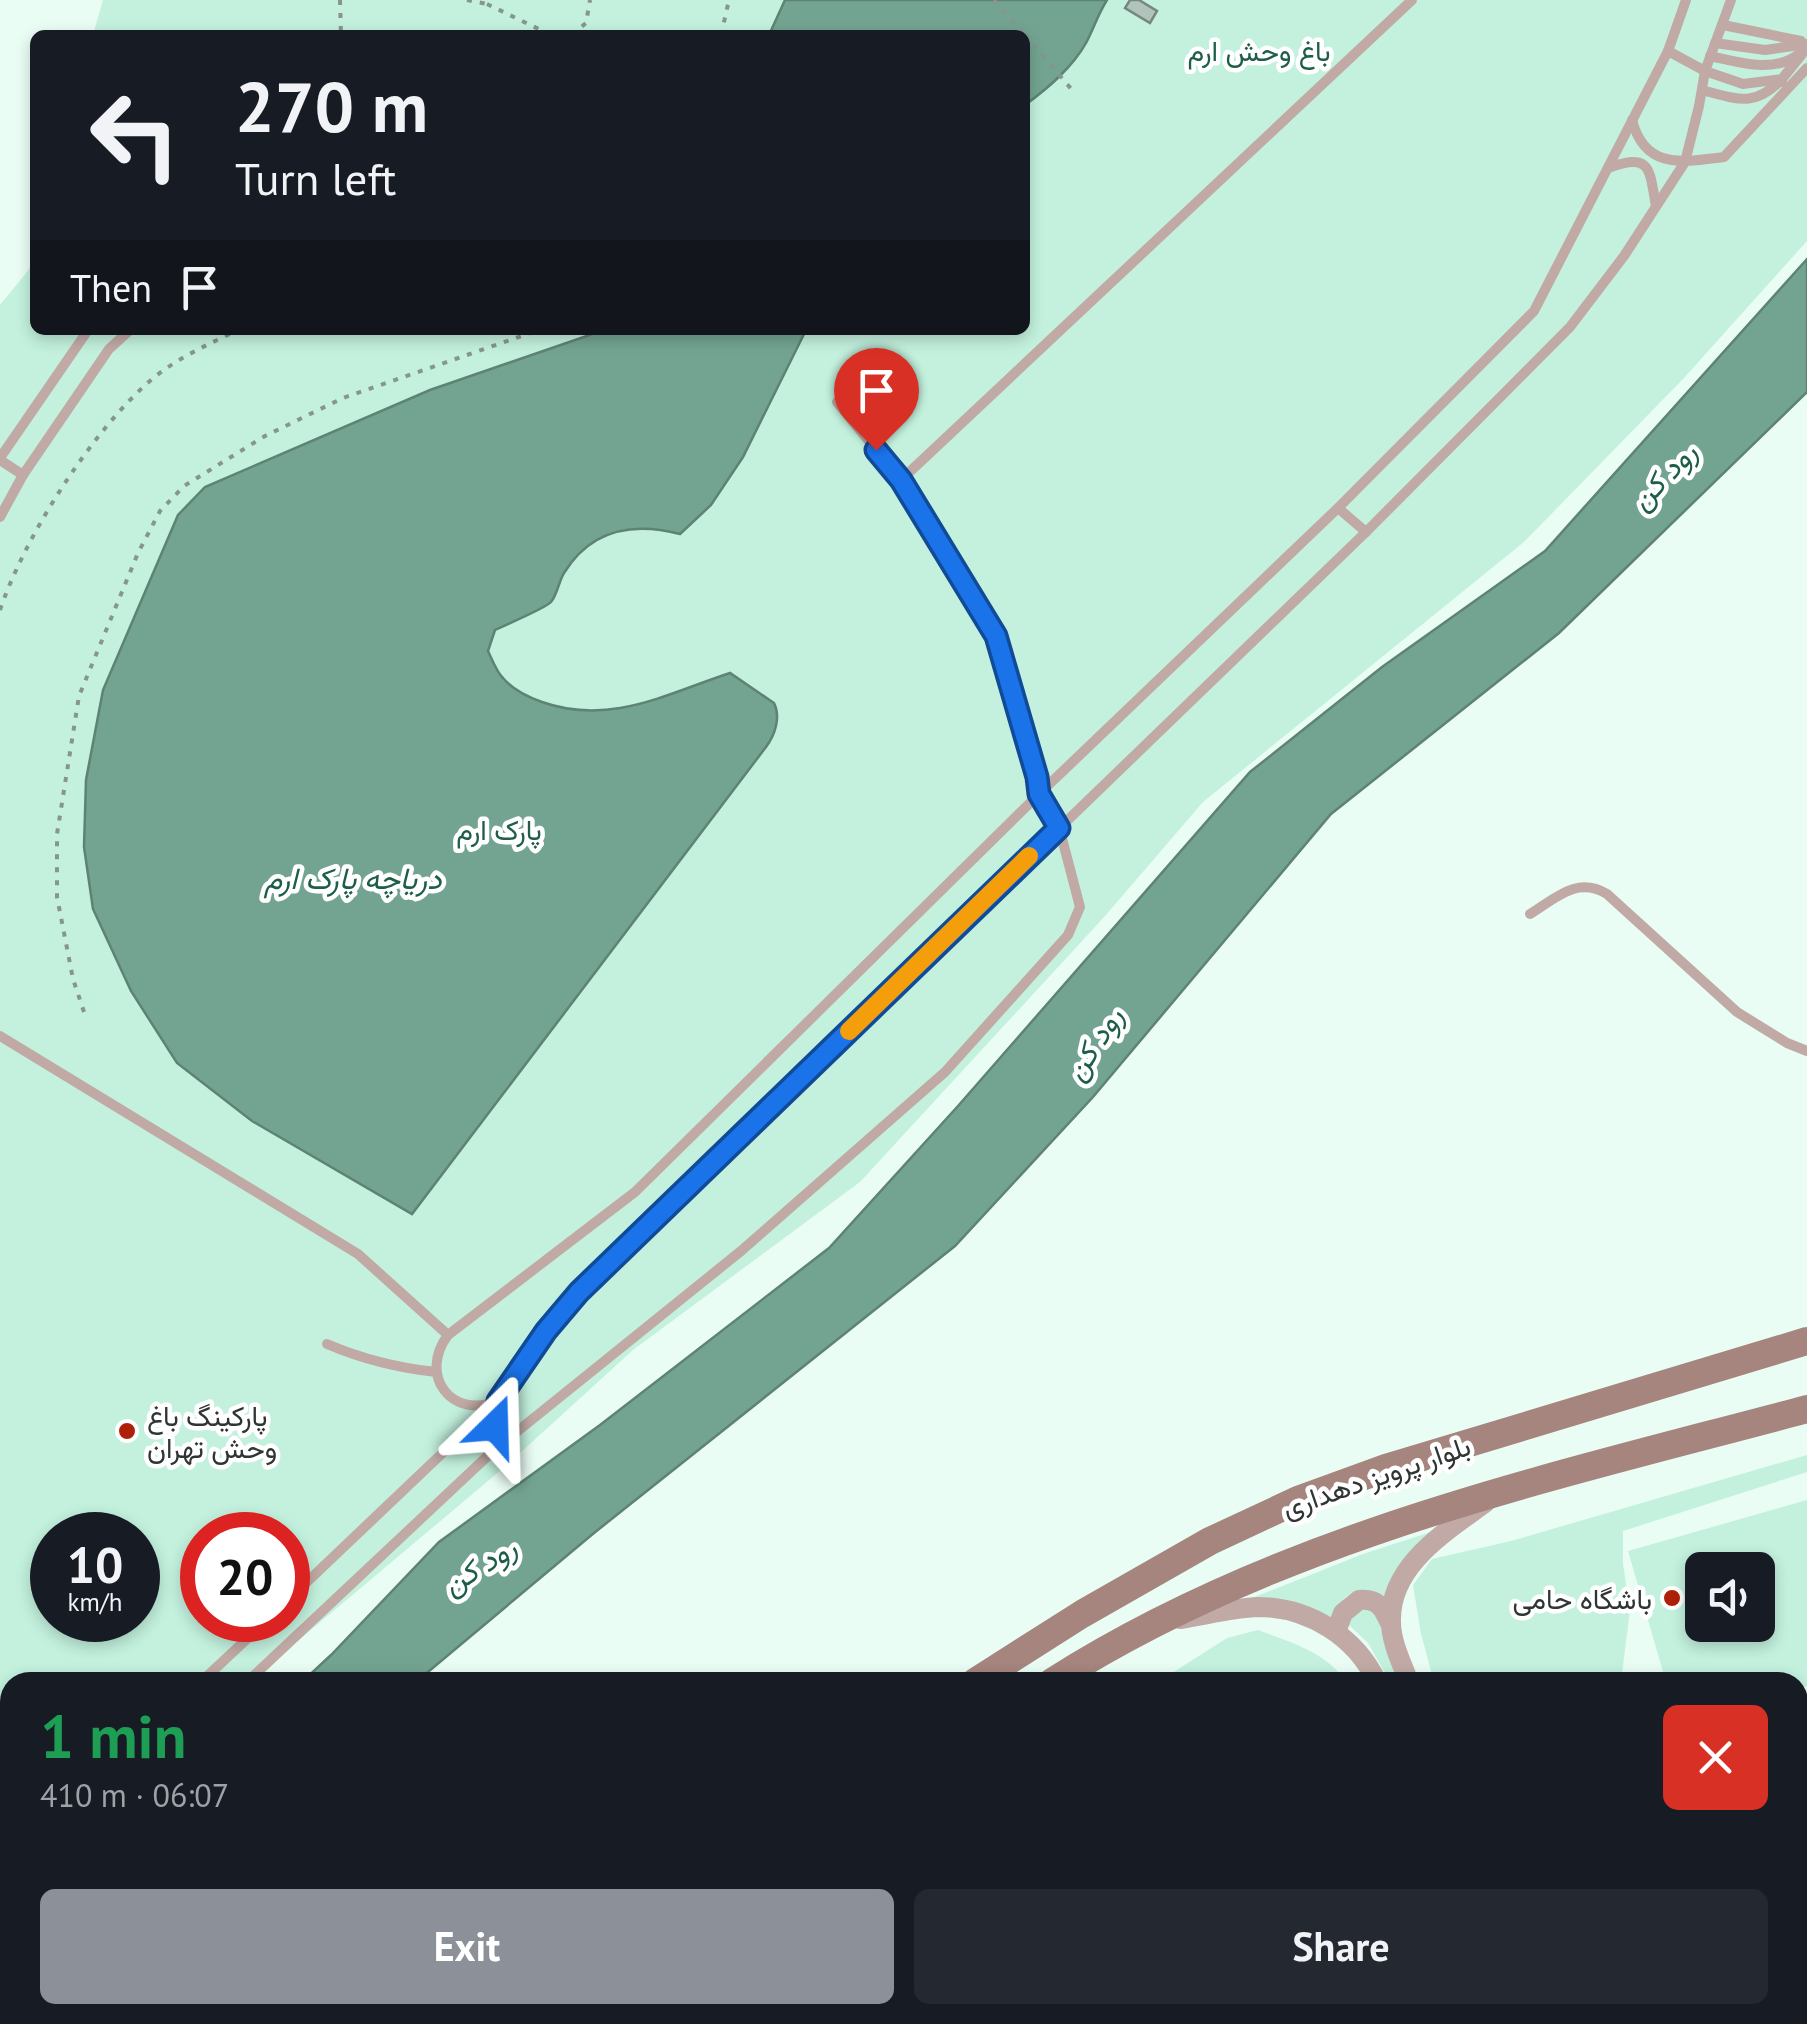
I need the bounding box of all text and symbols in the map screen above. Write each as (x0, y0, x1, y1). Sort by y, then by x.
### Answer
park label: باغ وحش ارم (1188, 32, 1330, 70)
text: 270 m (235, 61, 428, 151)
icon: left (70, 70, 200, 200)
text: Turn left (235, 149, 396, 207)
icon: arrive (172, 260, 227, 315)
text: Then (70, 263, 152, 312)
pin (834, 348, 919, 451)
icon: arrive (849, 363, 904, 418)
water label: رود کن (1621, 433, 1705, 517)
park label: پارک ارم (456, 811, 542, 849)
water label: دریاچه پارک ارم (263, 858, 442, 899)
water label: رود کن (1055, 999, 1131, 1087)
position arrow (443, 1374, 547, 1478)
place label: پارکینگ باغ وحش تهران (147, 1397, 277, 1466)
marker: پارکینگ باغ وحش تهران (116, 1420, 138, 1442)
street label: بلوار پرویز دهداری (1277, 1426, 1476, 1527)
speed limit sign: 20 (180, 1512, 310, 1642)
water label: رود کن (435, 1527, 523, 1603)
text: 10 (67, 1532, 123, 1597)
map controls (1685, 1552, 1775, 1642)
button: sound (1685, 1552, 1775, 1642)
place label: باشگاه حامی (1512, 1580, 1652, 1617)
text: km/h (68, 1586, 122, 1618)
marker: باشگاه حامی (1661, 1587, 1683, 1609)
text: 1 min (40, 1697, 186, 1775)
button: close (1663, 1705, 1768, 1810)
text: 410 m · 06:07 (40, 1774, 229, 1816)
button: Exit (40, 1889, 894, 2004)
button: Share (914, 1889, 1768, 2004)

